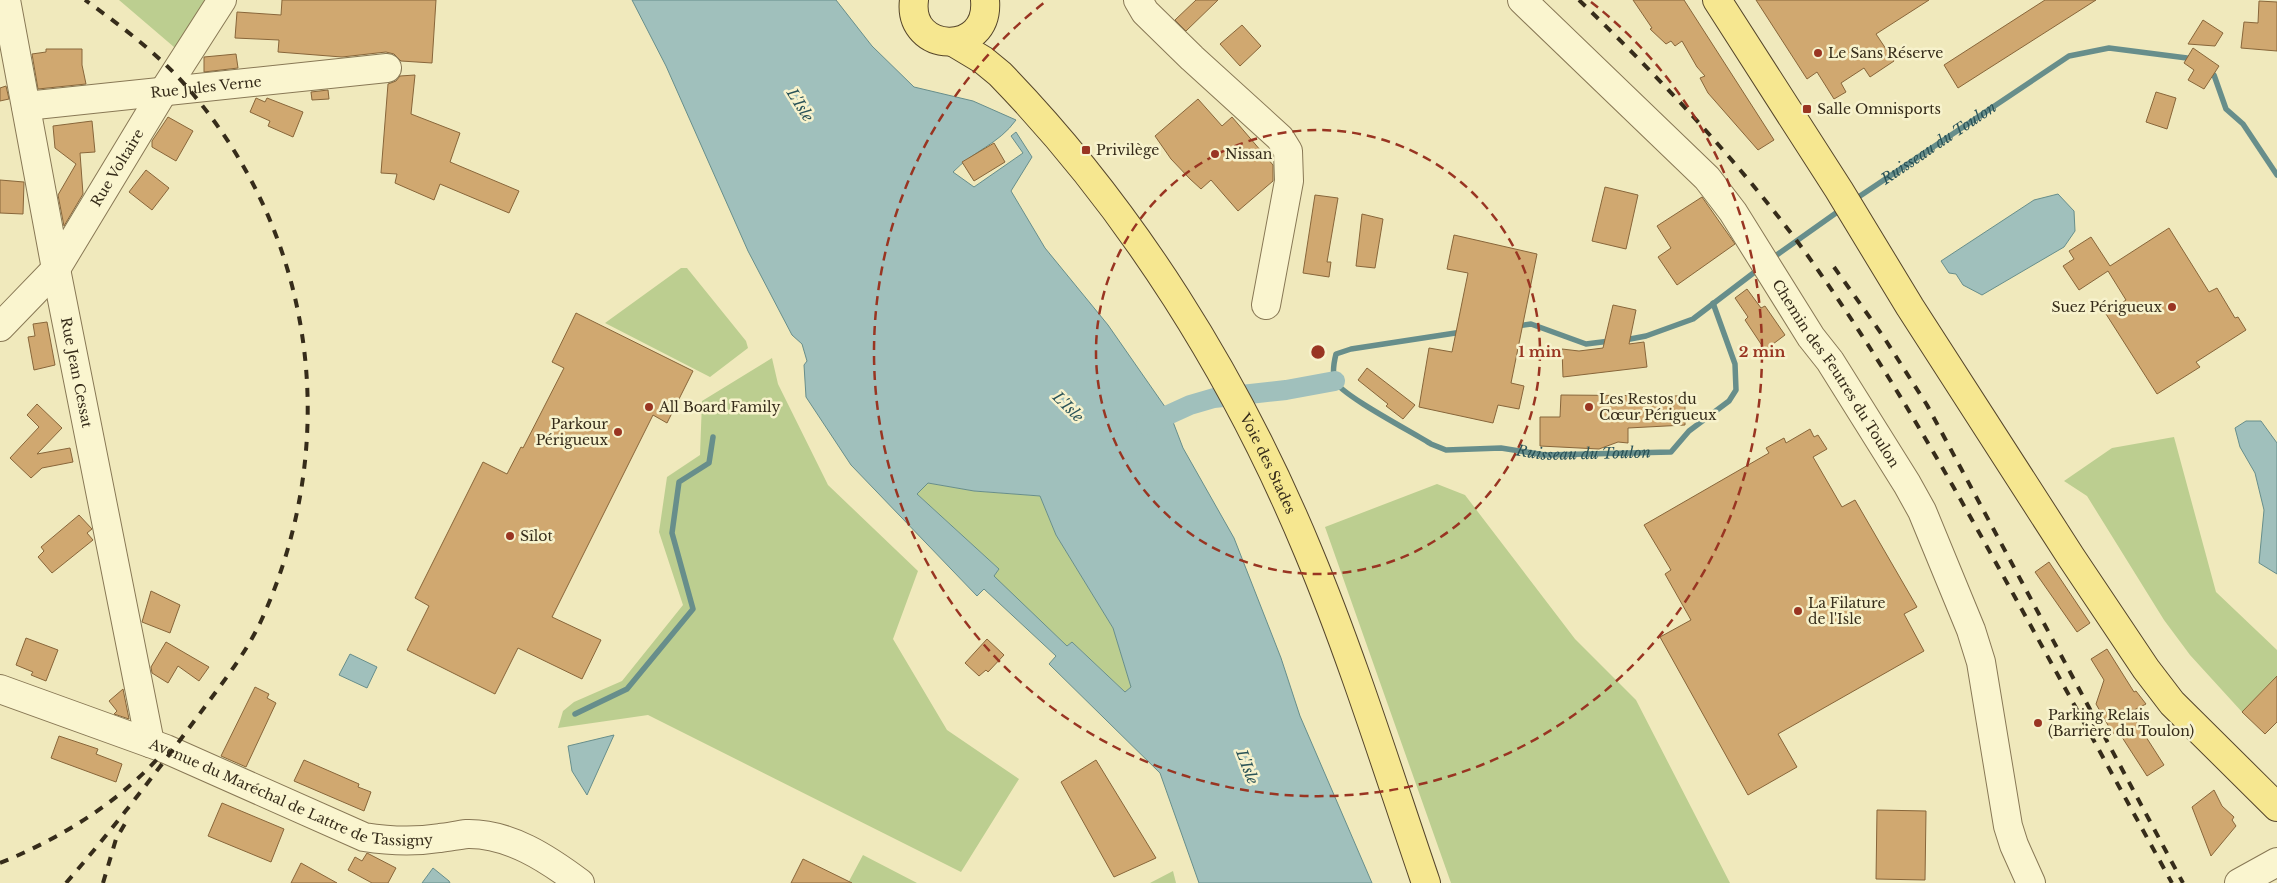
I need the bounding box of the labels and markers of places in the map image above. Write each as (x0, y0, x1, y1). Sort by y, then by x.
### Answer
place label: Le Sans Réserve (1828, 44, 1943, 62)
marker: Le Sans Réserve (1812, 47, 1824, 59)
place label: Salle Omnisports (1817, 100, 1941, 118)
marker: Salle Omnisports (1801, 103, 1813, 115)
place label: Privilège (1096, 141, 1159, 159)
marker: Privilège (1080, 144, 1092, 156)
place label: Nissan (1225, 145, 1273, 163)
marker: Nissan (1209, 148, 1221, 160)
place label: Suez Périgueux (2051, 298, 2162, 316)
marker: Suez Périgueux (2166, 301, 2178, 313)
centre of rings (1309, 343, 1327, 361)
place label: Les Restos du Cœur Périgueux (1599, 390, 1717, 424)
place label: All Board Family (658, 398, 780, 416)
marker: All Board Family (643, 401, 655, 413)
marker: Les Restos du Cœur Périgueux (1583, 401, 1595, 413)
place label: Parkour Périgueux (536, 415, 608, 449)
marker: Parkour Périgueux (612, 426, 624, 438)
place label: Sîlot (520, 527, 554, 545)
marker: Sîlot (504, 530, 516, 542)
place label: La Filature de l'Isle (1808, 594, 1885, 628)
marker: La Filature de l'Isle (1792, 605, 1804, 617)
place label: Parking Relais (Barrière du Toulon) (2048, 706, 2194, 740)
marker: Parking Relais (Barrière du Toulon) (2032, 717, 2044, 729)

